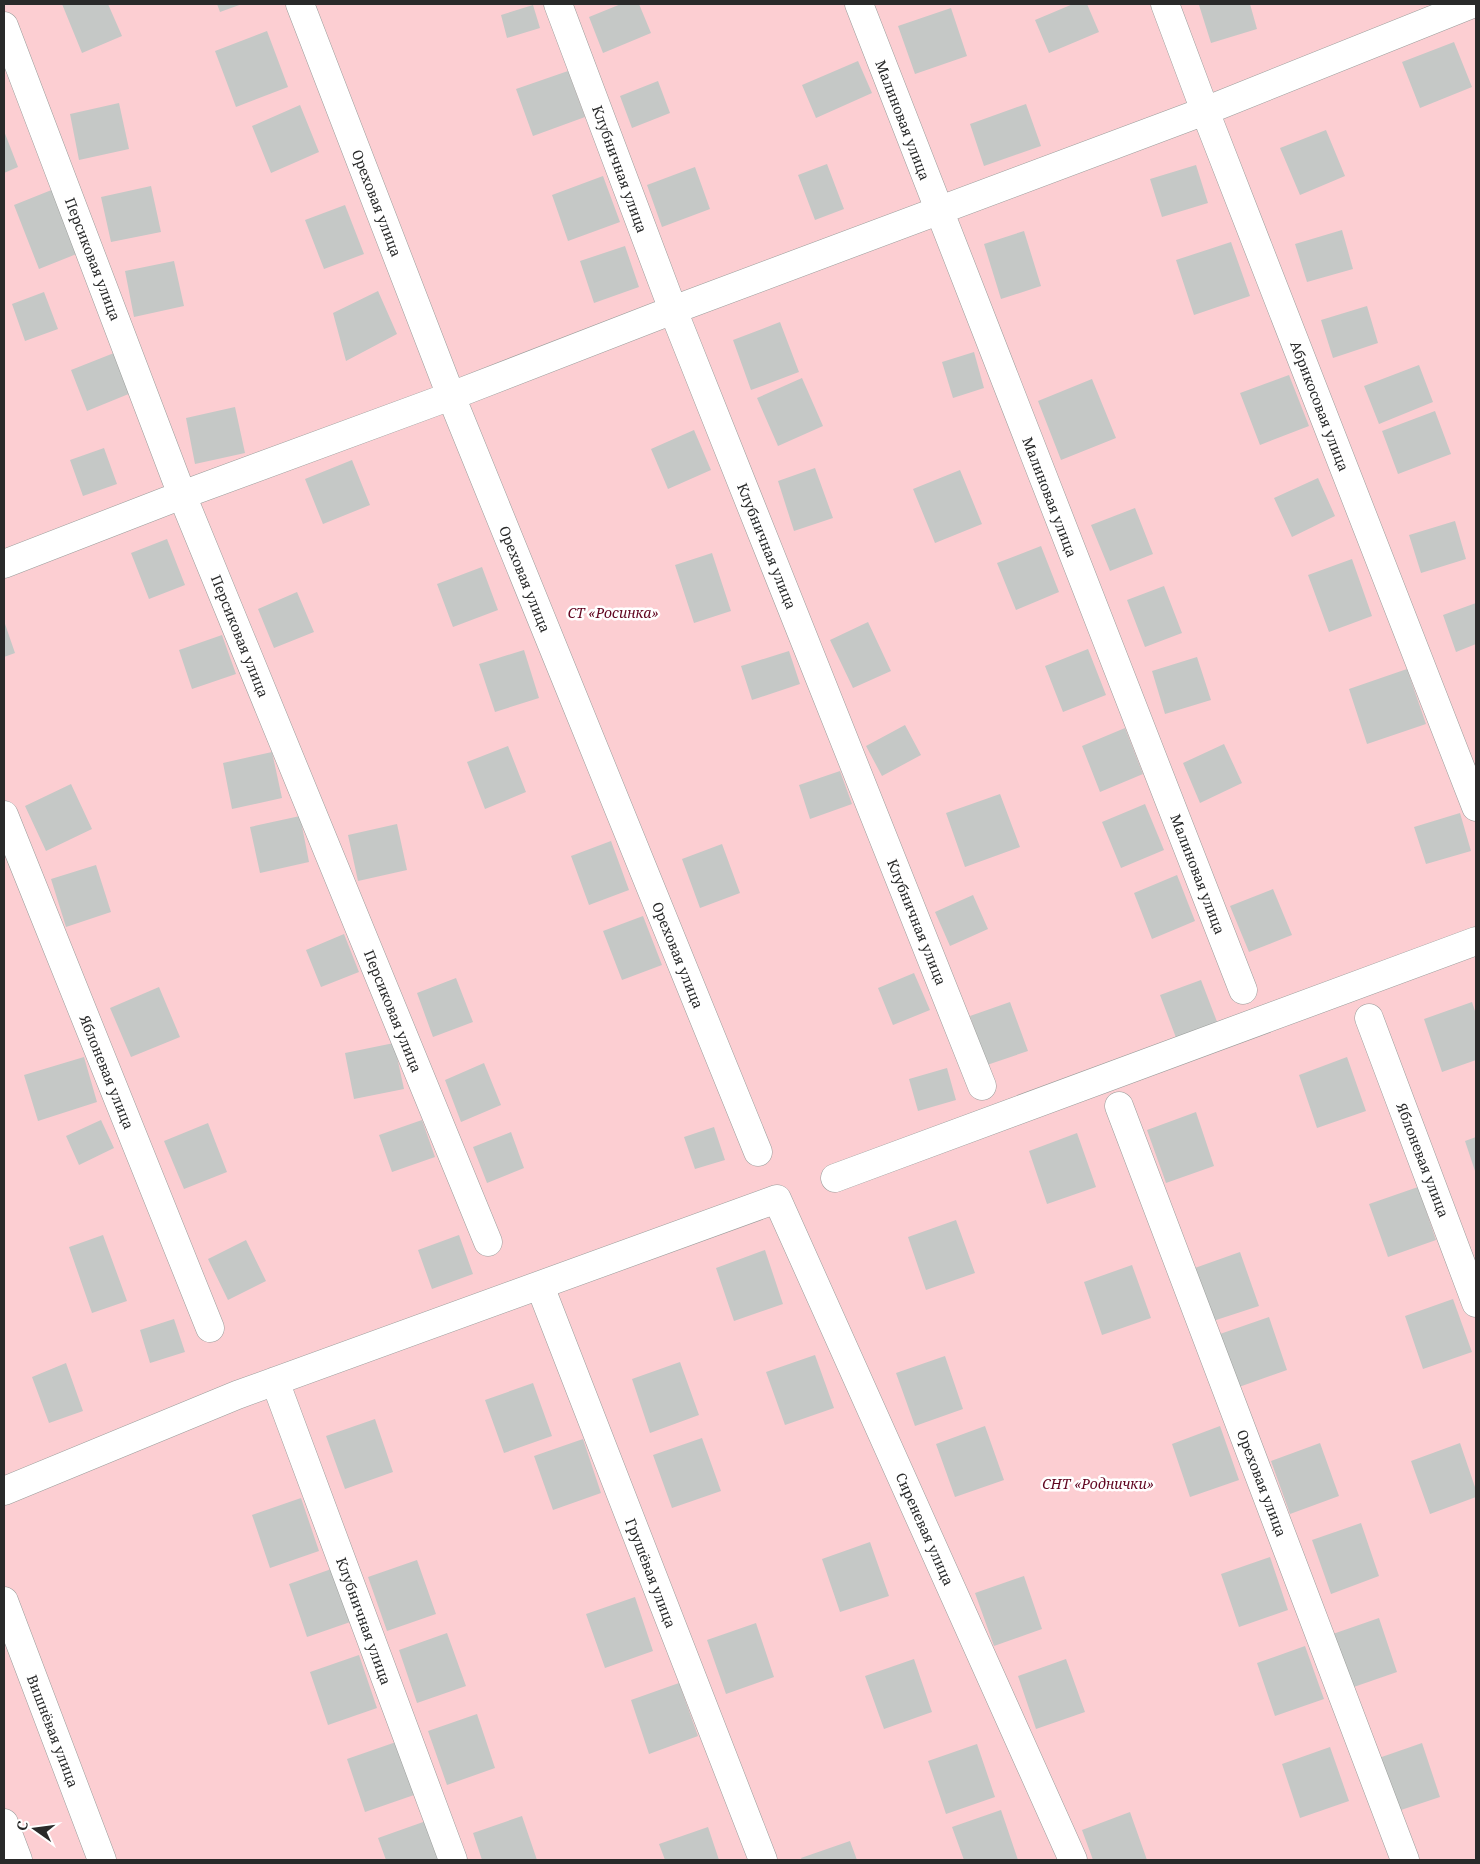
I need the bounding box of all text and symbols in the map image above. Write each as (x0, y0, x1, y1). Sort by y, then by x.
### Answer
street label: Малиновая улица (871, 57, 935, 183)
street label: Клубничная улица (588, 103, 652, 235)
street label: Ореховая улица (348, 147, 406, 259)
street label: Персиковая улица (61, 195, 125, 323)
street label: Абрикосовая улица (1286, 338, 1354, 474)
street label: Малиновая улица (1018, 434, 1082, 560)
street label: Клубничная улица (733, 480, 801, 612)
street label: Ореховая улица (495, 523, 555, 635)
street label: Персиковая улица (207, 572, 273, 700)
park label: СТ «Росинка» (567, 603, 659, 622)
street label: Малиновая улица (1166, 811, 1230, 937)
street label: Клубничная улица (883, 856, 951, 988)
street label: Ореховая улица (648, 899, 708, 1011)
street label: Персиковая улица (360, 947, 426, 1075)
street label: Яблоневая улица (75, 1011, 139, 1132)
street label: Яблоневая улица (1392, 1099, 1454, 1220)
street label: Ореховая улица (1233, 1427, 1291, 1539)
street label: Сиреневая улица (892, 1469, 958, 1589)
park label: СНТ «Роднички» (1042, 1474, 1154, 1493)
street label: Грушёвая улица (621, 1515, 681, 1631)
street label: Клубничная улица (332, 1555, 396, 1687)
street label: Вишнёвая улица (23, 1672, 83, 1790)
north arrow (10, 1804, 60, 1854)
text: С (12, 1819, 32, 1833)

